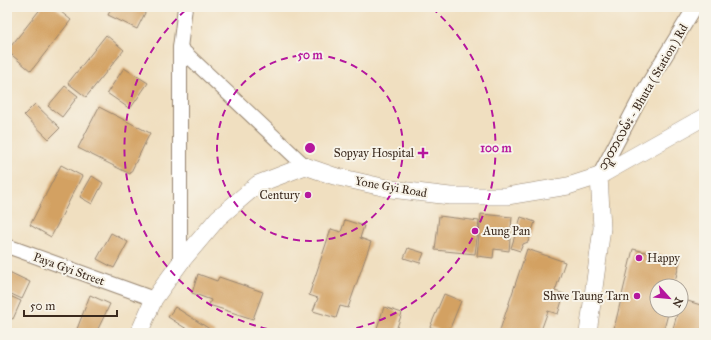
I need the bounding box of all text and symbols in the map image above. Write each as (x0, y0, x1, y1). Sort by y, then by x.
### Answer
street label: ဘူတာလမ်း - Bhuta ( Station ) Rd (594, 20, 693, 174)
text: 50 m (297, 48, 324, 62)
centre of rings (303, 141, 317, 155)
text: 100 m (480, 141, 513, 155)
place label: Sopyay Hospital (334, 146, 415, 160)
marker: Sopyay Hospital (417, 147, 429, 159)
street label: Yone Gyi Road (354, 174, 428, 200)
place label: Century (260, 188, 300, 202)
marker: Century (303, 190, 313, 200)
place label: Aung Pan (482, 224, 531, 239)
marker: Aung Pan (470, 226, 480, 236)
street label: Paya Gyi Street (31, 250, 107, 289)
place label: Happy (647, 251, 680, 265)
marker: Happy (634, 253, 644, 263)
north arrow (649, 278, 689, 318)
place label: Shwe Taung Tarn (543, 289, 629, 304)
marker: Shwe Taung Tarn (632, 291, 642, 301)
scale bar (24, 292, 117, 318)
text: N (669, 295, 685, 310)
text: 50 m (30, 299, 55, 313)

